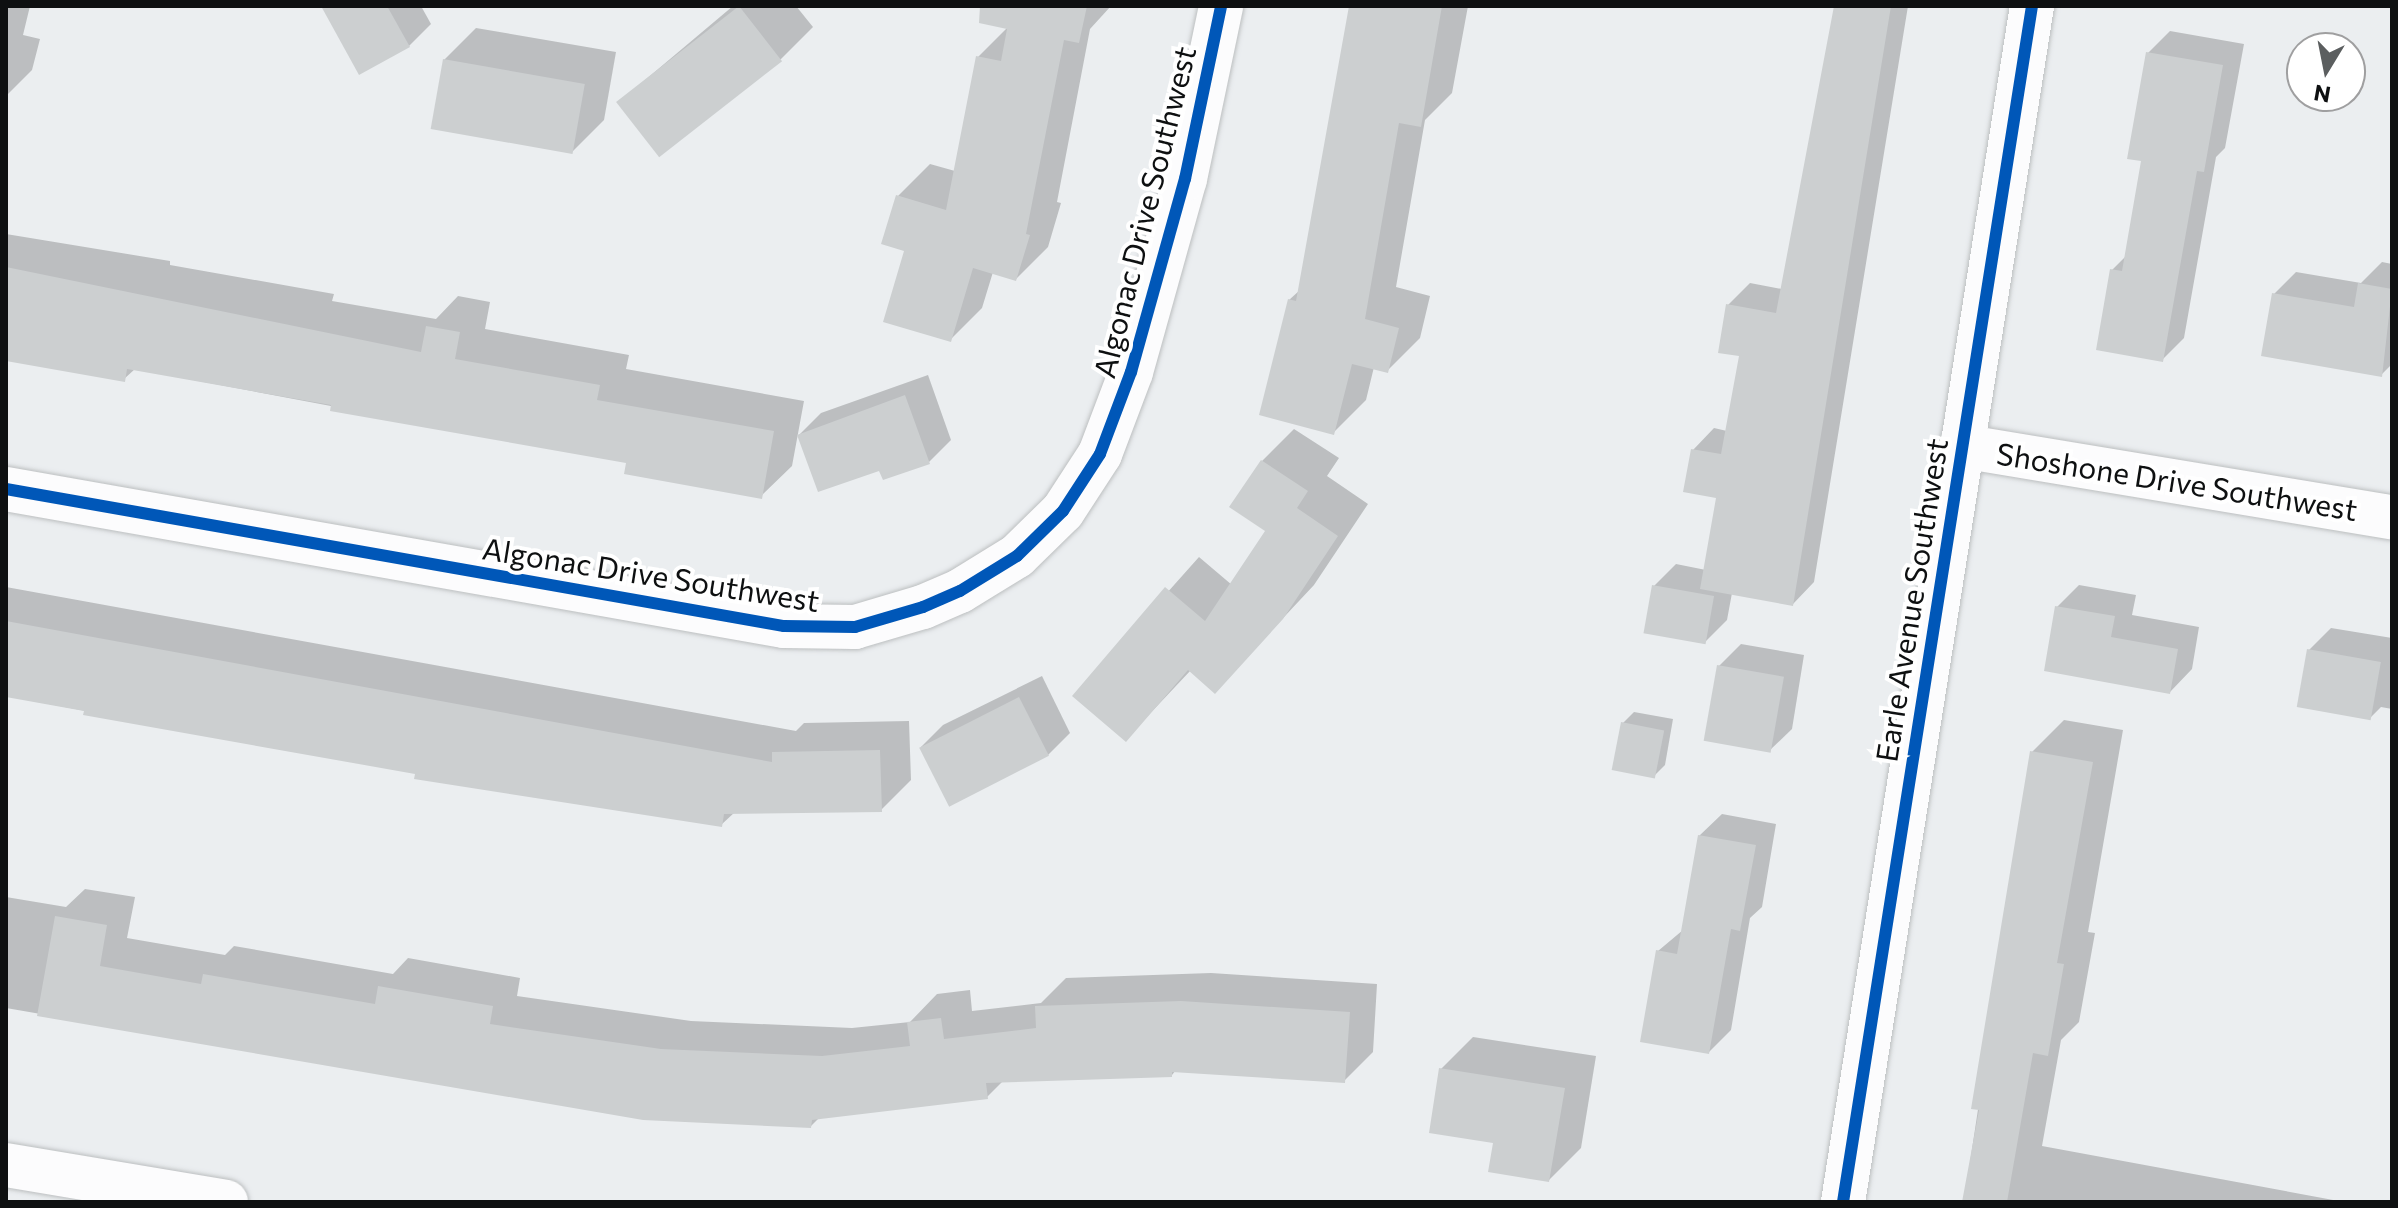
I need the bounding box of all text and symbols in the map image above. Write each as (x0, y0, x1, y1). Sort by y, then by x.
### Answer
north arrow (2286, 32, 2366, 112)
street label: Algonac Drive Southwest (1085, 42, 1203, 382)
text: N (2312, 79, 2333, 109)
street label: Shoshone Drive Southwest (1994, 435, 2360, 527)
street label: Earle Avenue Southwest (1868, 436, 1954, 764)
street label: Algonac Drive Southwest (480, 530, 822, 618)

